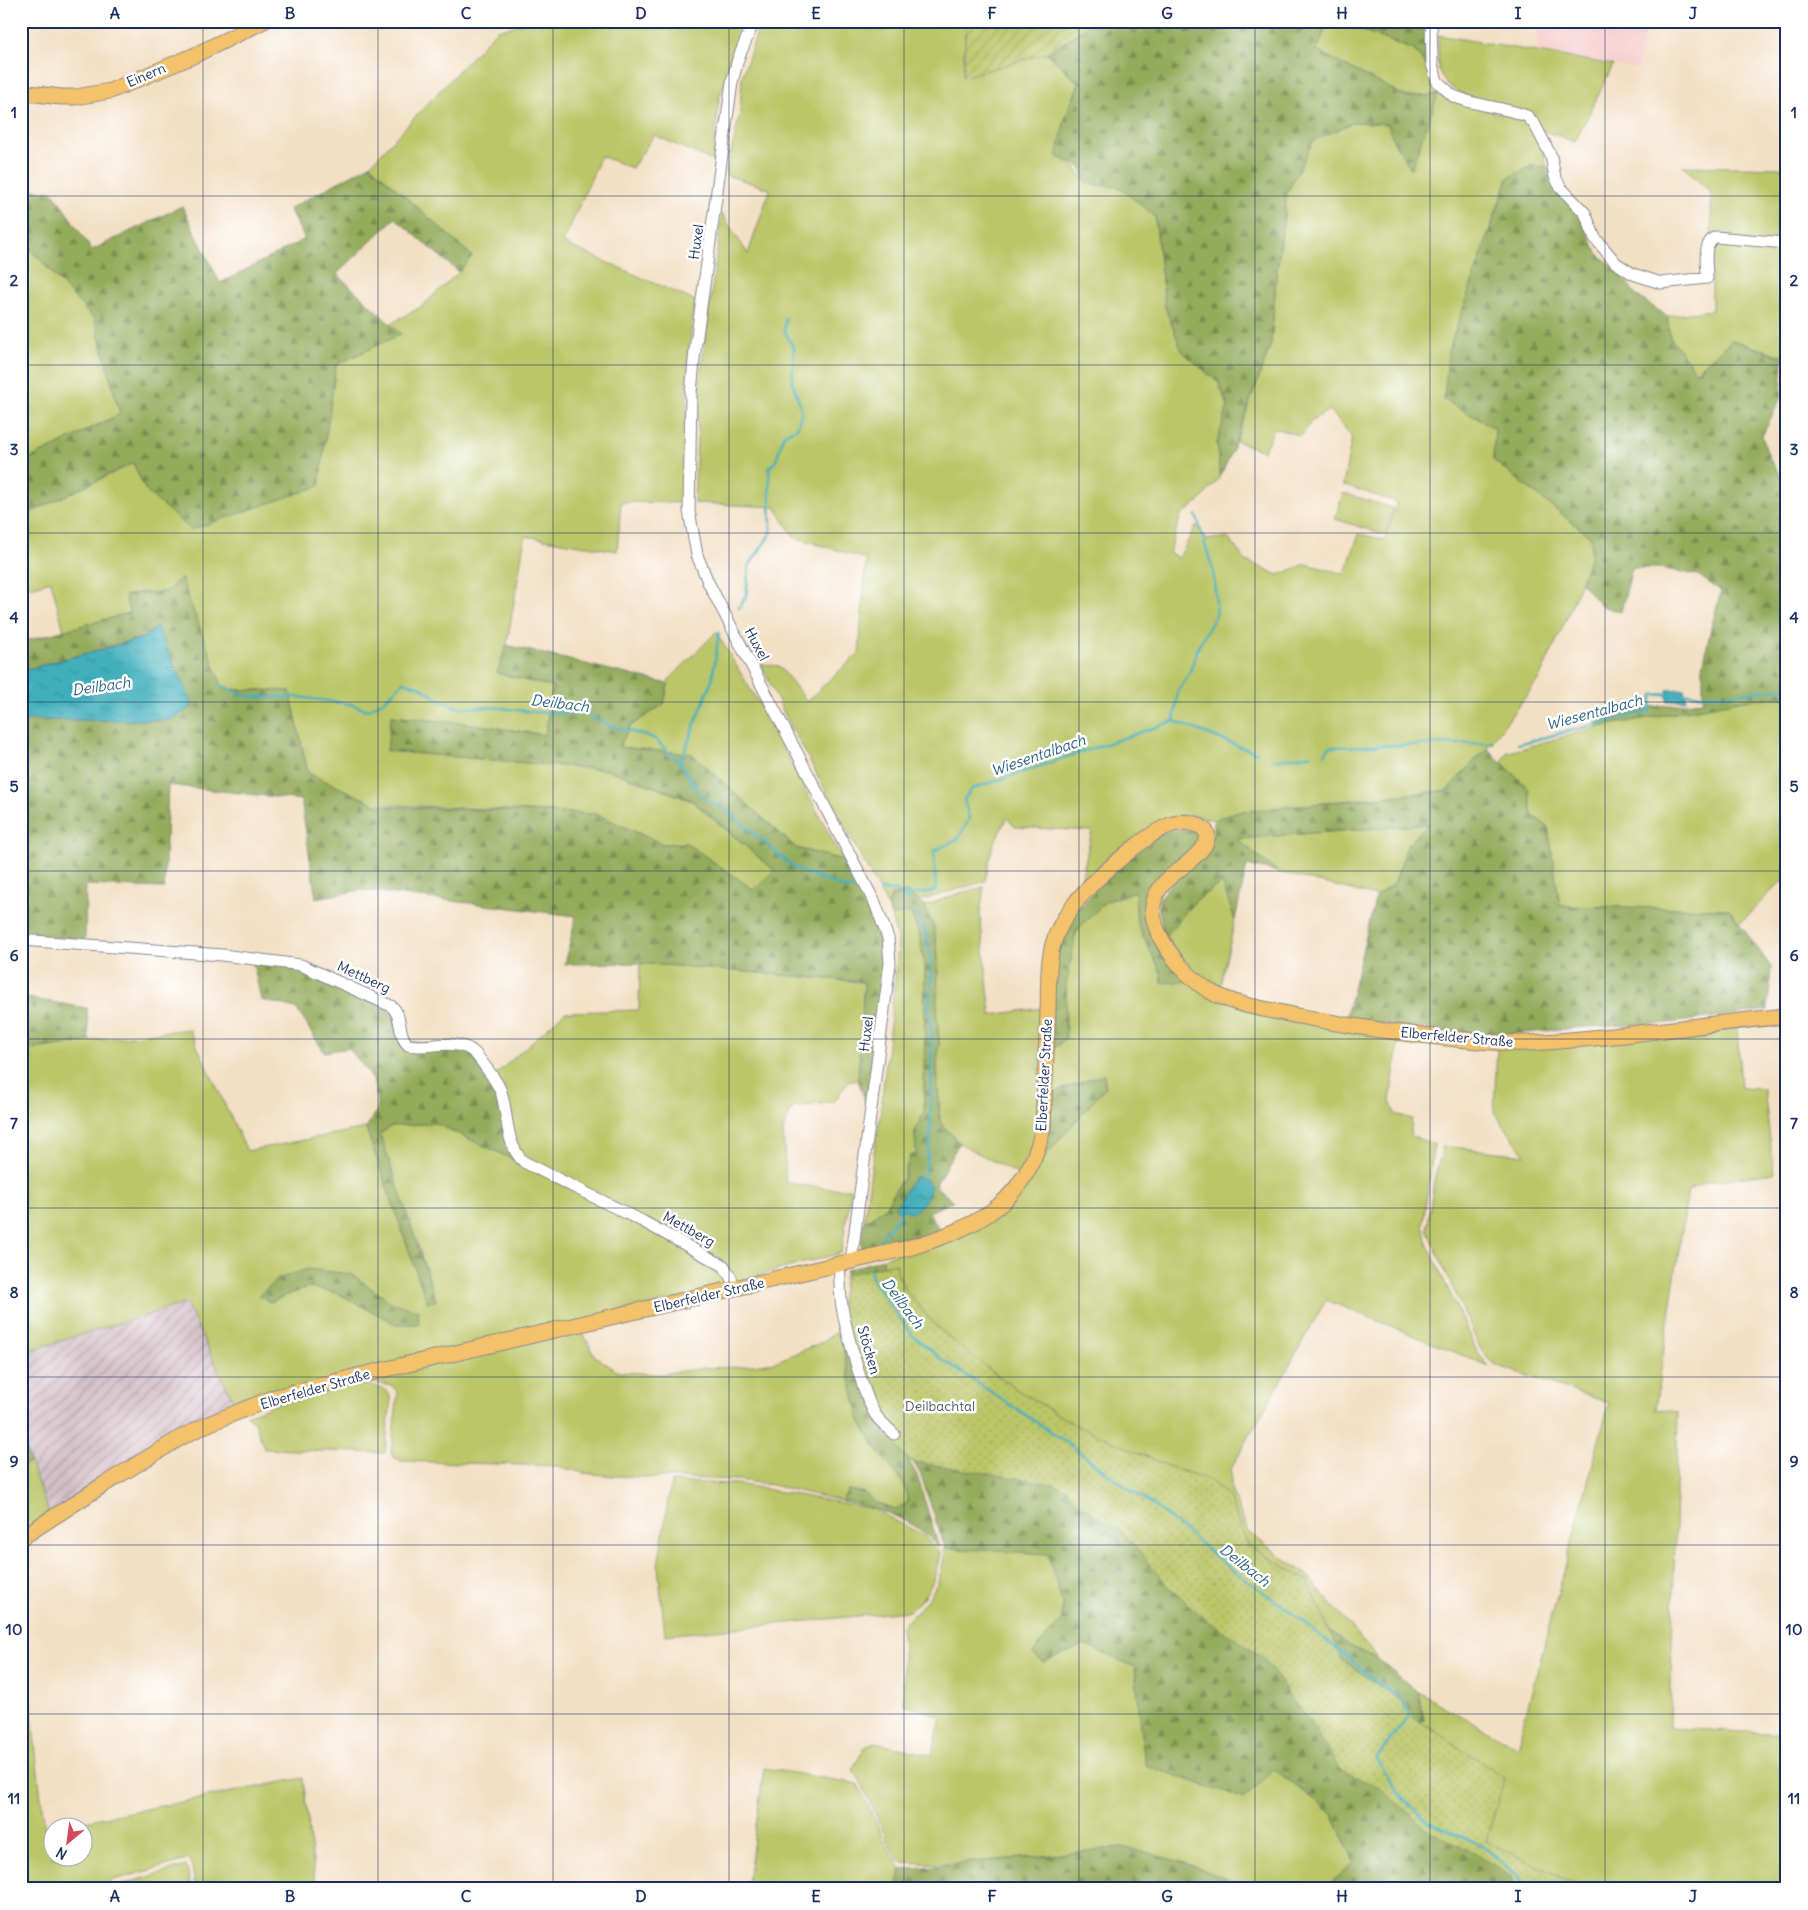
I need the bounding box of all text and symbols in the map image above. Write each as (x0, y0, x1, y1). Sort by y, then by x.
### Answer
text: A (110, 3, 120, 23)
text: B (285, 3, 296, 23)
text: C (461, 3, 472, 23)
text: D (635, 3, 647, 23)
text: E (811, 3, 821, 23)
text: F (987, 3, 997, 23)
text: G (1161, 3, 1173, 23)
text: H (1336, 3, 1348, 23)
text: I (1515, 3, 1522, 23)
text: J (1689, 3, 1698, 23)
street label: Einern (124, 59, 168, 91)
text: 1 (11, 102, 17, 122)
text: 1 (1791, 102, 1797, 122)
street label: Huxel (685, 223, 707, 261)
text: 2 (10, 270, 19, 290)
text: 2 (1790, 270, 1799, 290)
text: 3 (9, 439, 19, 459)
text: 3 (1789, 439, 1799, 459)
text: 4 (9, 607, 19, 627)
text: 4 (1789, 607, 1799, 627)
street label: Huxel (741, 624, 773, 664)
water label: Deilbach (71, 672, 132, 699)
water label: Deilbach (530, 690, 591, 716)
water label: Wiesentalbach (1544, 690, 1644, 734)
water label: Wiesentalbach (988, 730, 1088, 780)
text: 5 (9, 776, 19, 796)
text: 5 (1789, 776, 1799, 796)
text: 6 (9, 945, 19, 965)
text: 6 (1789, 945, 1799, 965)
street label: Mettberg (334, 957, 394, 997)
street label: Huxel (855, 1015, 877, 1053)
street label: Elberfelder Straße (1032, 1018, 1056, 1132)
street label: Elberfelder Straße (1400, 1023, 1514, 1051)
text: 7 (10, 1113, 18, 1133)
text: 7 (1790, 1113, 1798, 1133)
street label: Mettberg (660, 1207, 718, 1251)
street label: Elberfelder Straße (652, 1274, 766, 1316)
water label: Deilbach (878, 1274, 928, 1332)
text: 8 (9, 1282, 19, 1302)
text: 8 (1789, 1282, 1799, 1302)
street label: Stöcken (853, 1324, 885, 1376)
street label: Elberfelder Straße (258, 1365, 372, 1413)
park label: Deilbachtal (905, 1397, 975, 1415)
text: 9 (9, 1451, 19, 1471)
text: 9 (1789, 1451, 1799, 1471)
water label: Deilbach (1216, 1540, 1274, 1591)
text: 10 (6, 1619, 22, 1639)
text: 10 (1786, 1619, 1802, 1639)
text: 11 (8, 1788, 20, 1808)
text: 11 (1788, 1788, 1800, 1808)
north arrow (42, 1818, 92, 1868)
text: N (53, 1843, 70, 1864)
text: A (110, 1886, 120, 1906)
text: B (285, 1886, 296, 1906)
text: C (461, 1886, 472, 1906)
text: D (635, 1886, 647, 1906)
text: E (811, 1886, 821, 1906)
text: F (987, 1886, 997, 1906)
text: G (1161, 1886, 1173, 1906)
text: H (1336, 1886, 1348, 1906)
text: I (1515, 1886, 1522, 1906)
text: J (1689, 1886, 1698, 1906)

